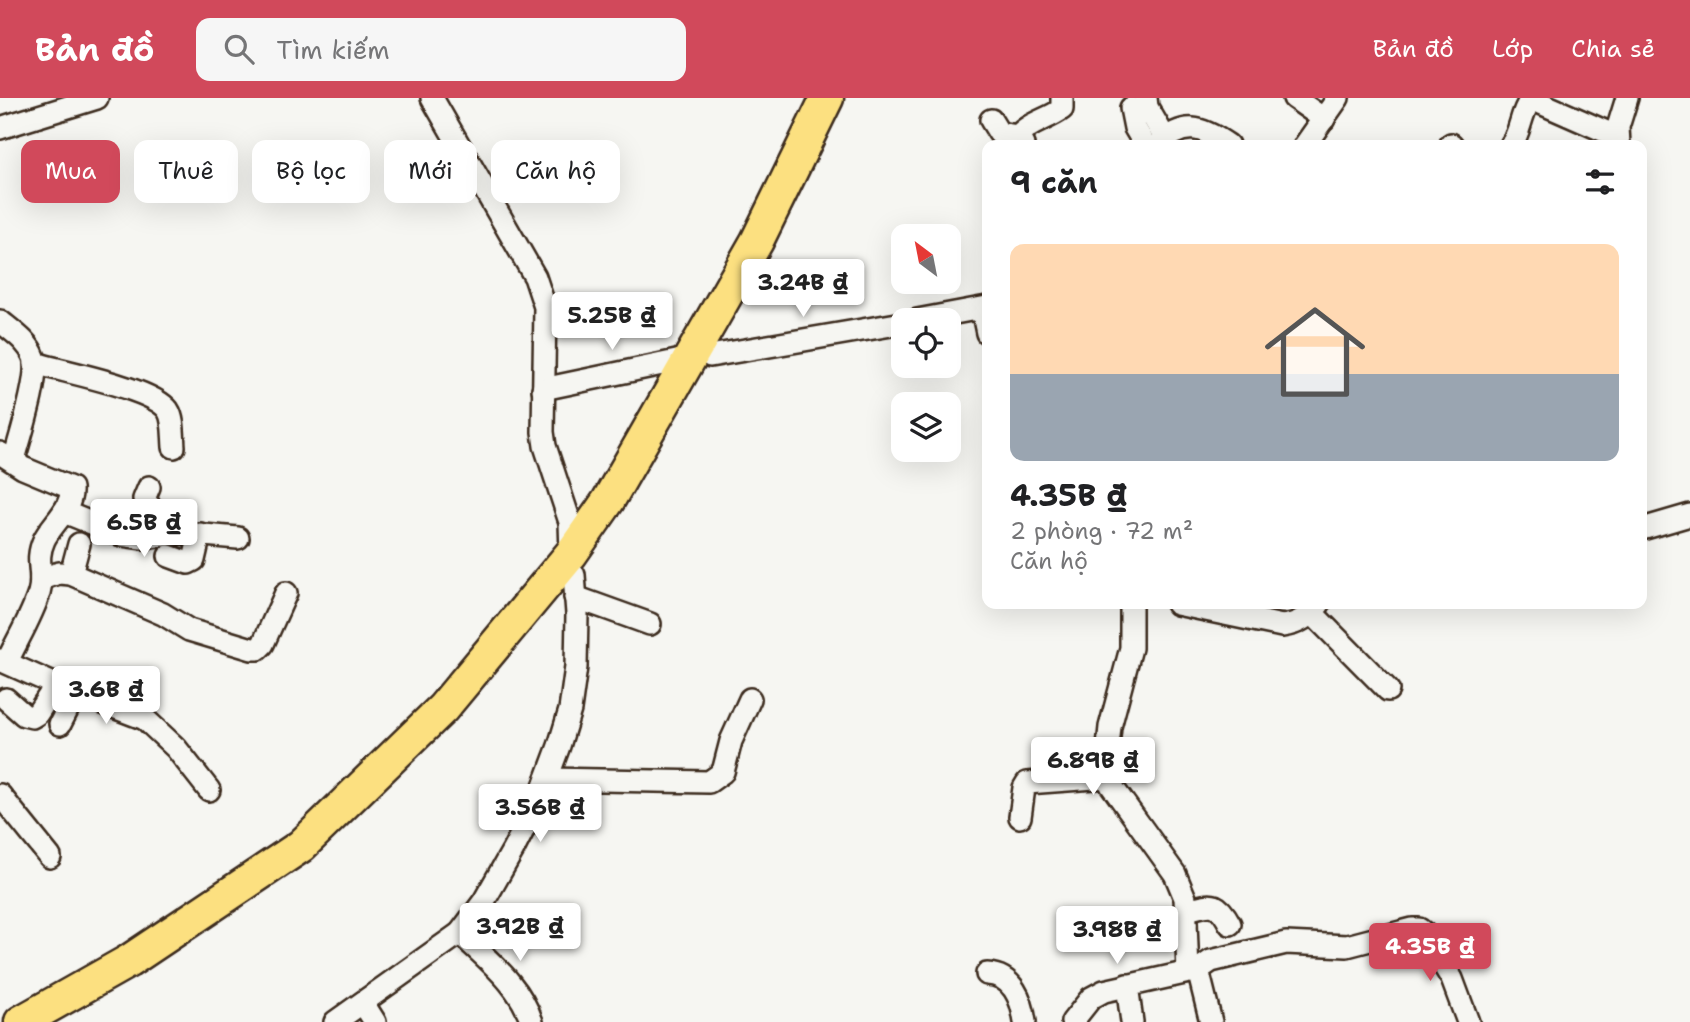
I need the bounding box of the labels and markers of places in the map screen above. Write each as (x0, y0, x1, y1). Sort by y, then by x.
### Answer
pin: 3.24B ₫ (738, 260, 868, 319)
pin: 5.25B ₫ (547, 292, 677, 352)
pin: 6.5B ₫ (87, 500, 201, 559)
pin: 3.6B ₫ (49, 666, 163, 726)
pin: 6.89B ₫ (1028, 738, 1158, 797)
pin: 3.56B ₫ (475, 784, 605, 844)
pin: 3.92B ₫ (455, 904, 585, 963)
pin: 3.98B ₫ (1052, 906, 1182, 966)
pin: 4.35B ₫ (1365, 924, 1495, 983)

